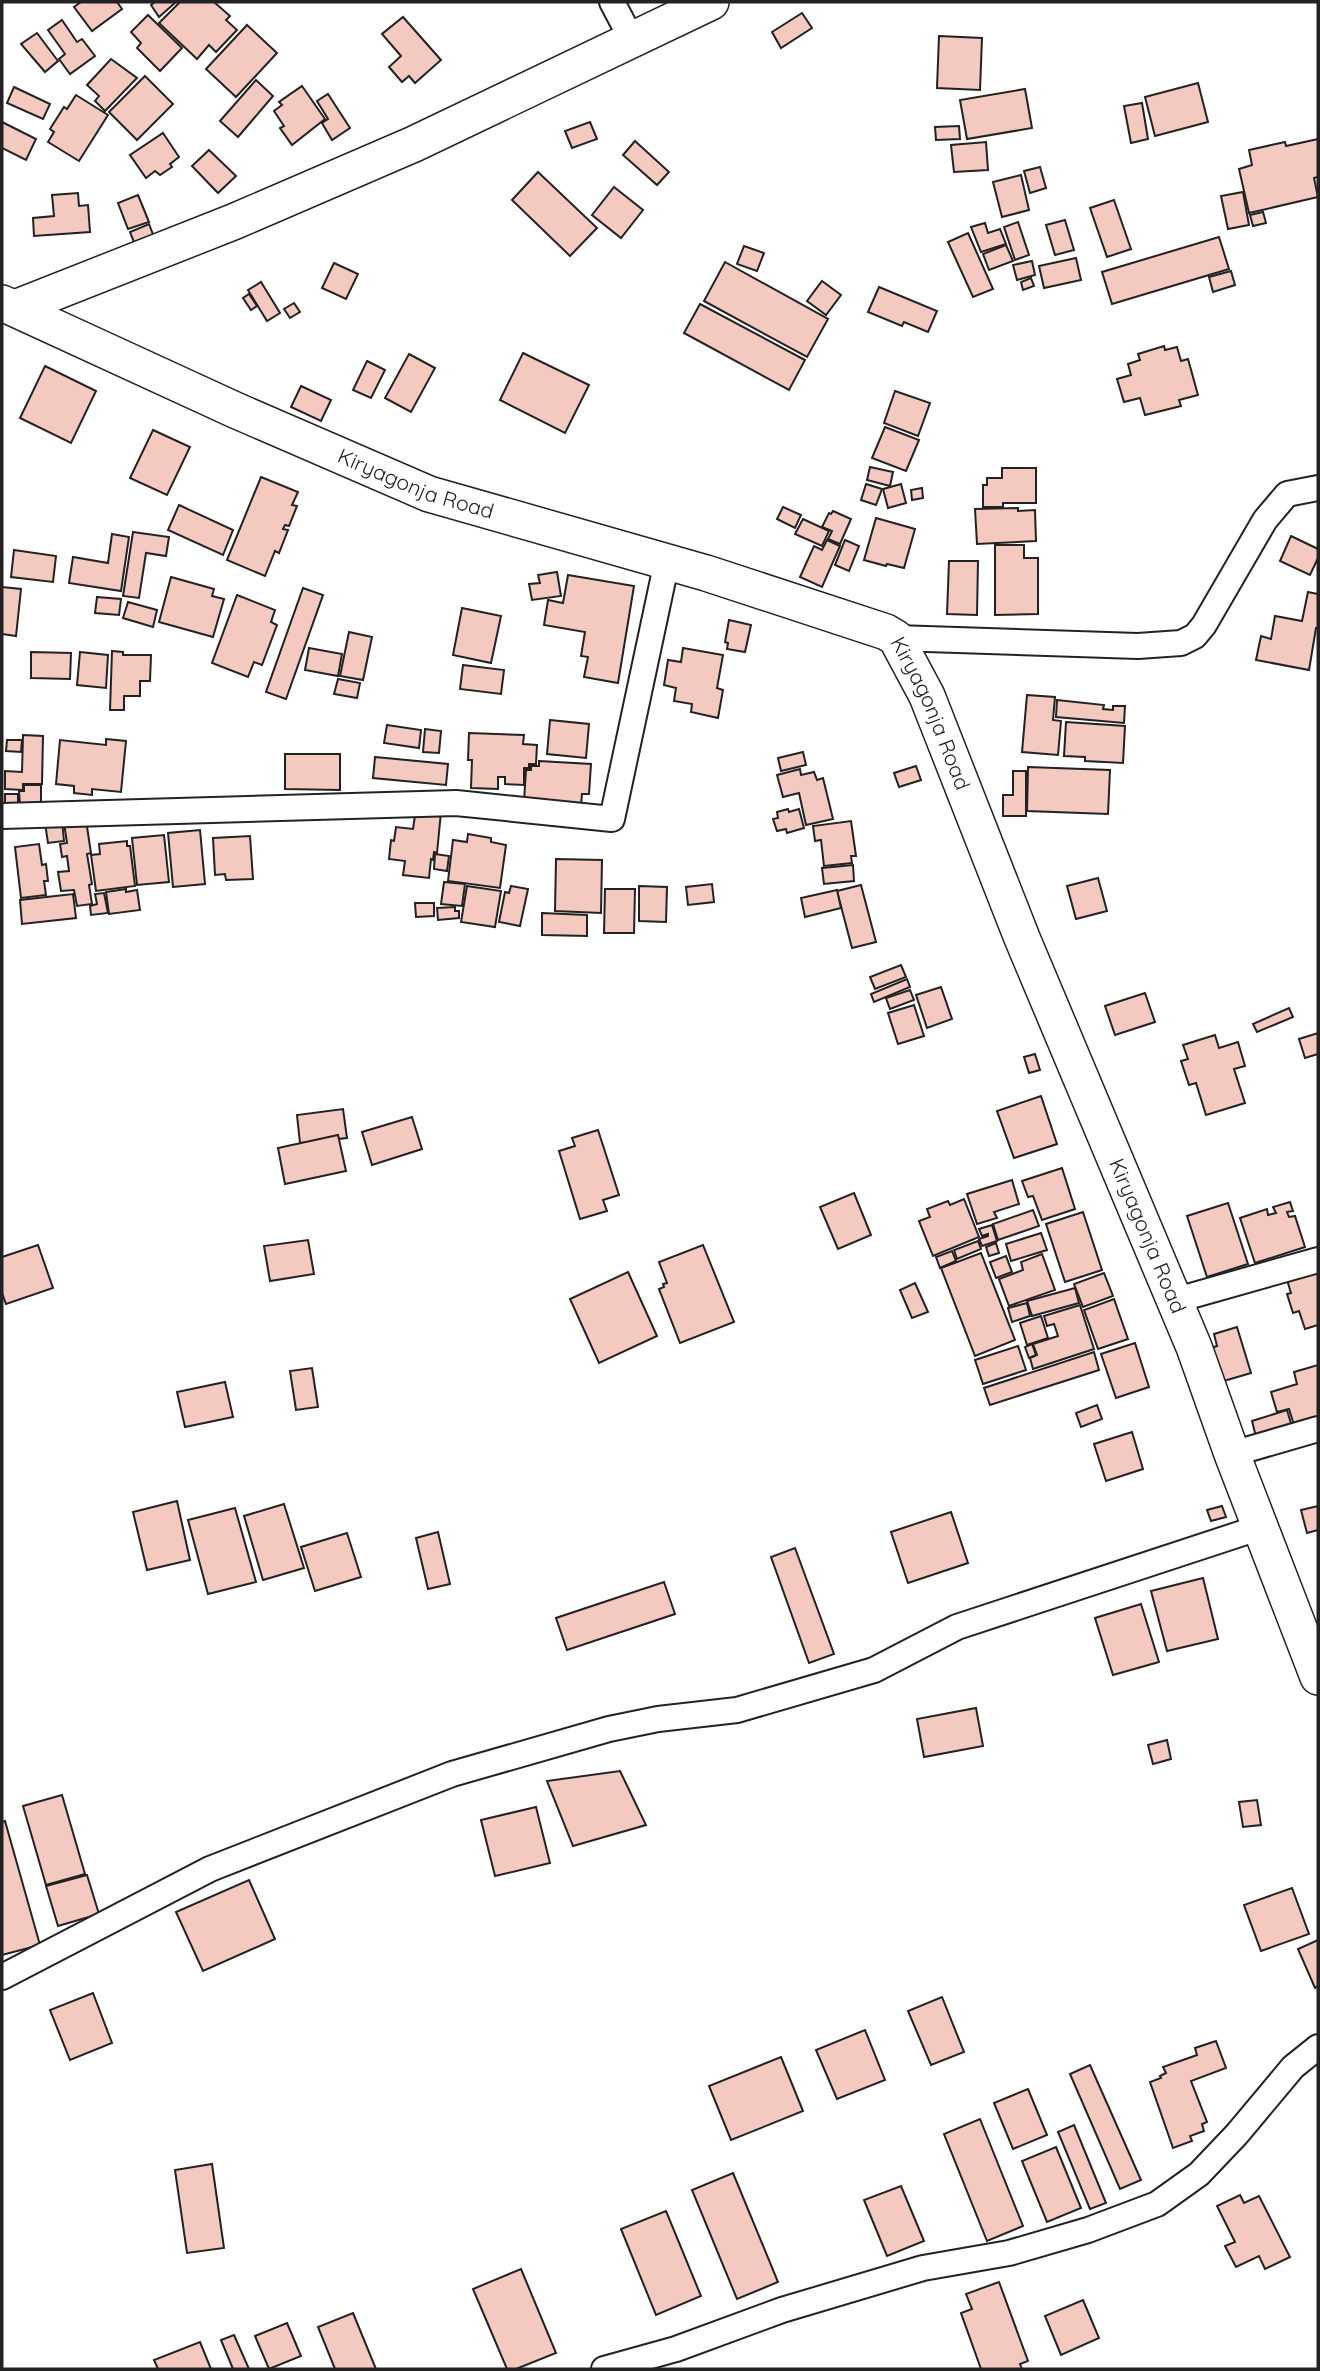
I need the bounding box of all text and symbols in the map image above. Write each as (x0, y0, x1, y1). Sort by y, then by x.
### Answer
street label: Kiryagonja Road (334, 442, 497, 524)
street label: Kiryagonja Road (886, 632, 977, 793)
street label: Kiryagonja Road (1104, 1154, 1192, 1317)

